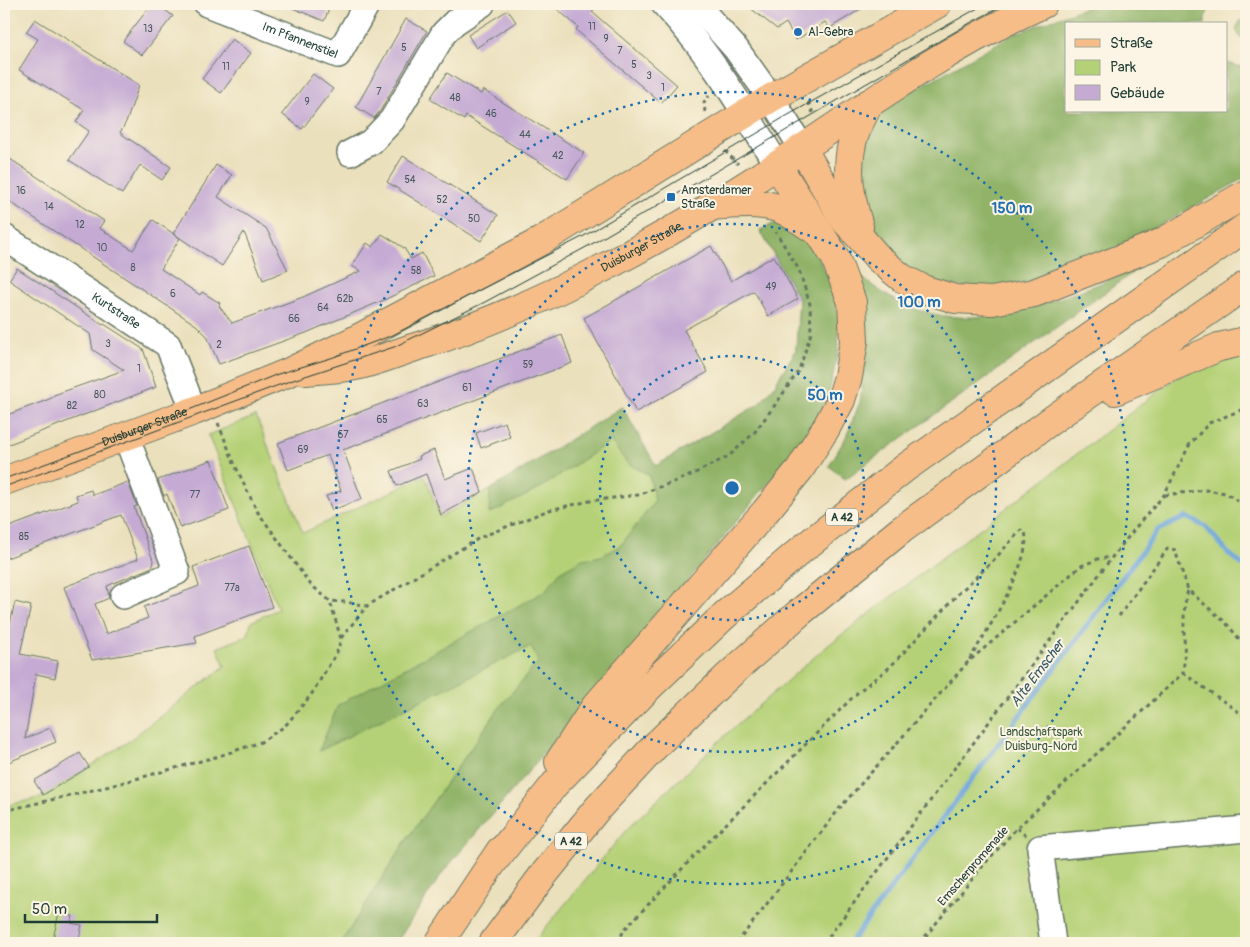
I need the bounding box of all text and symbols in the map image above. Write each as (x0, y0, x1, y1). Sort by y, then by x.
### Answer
street label: Im Pfannenstiel (260, 19, 340, 62)
house number: 11 (588, 21, 596, 33)
legend (1065, 22, 1228, 112)
house number: 13 (143, 23, 153, 35)
place label: Al-Gebra (808, 25, 854, 40)
marker: Al-Gebra (792, 26, 804, 38)
house number: 9 (603, 33, 609, 45)
text: Straße (1110, 34, 1153, 53)
house number: 5 (401, 42, 407, 54)
house number: 7 (617, 45, 623, 57)
text: Park (1110, 58, 1137, 77)
house number: 5 (631, 59, 637, 71)
house number: 11 (222, 61, 230, 73)
house number: 3 (646, 70, 652, 82)
house number: 1 (661, 82, 665, 94)
text: Gebäude (1110, 84, 1165, 103)
house number: 7 (376, 86, 382, 98)
house number: 48 (450, 92, 460, 104)
house number: 9 (304, 96, 310, 108)
house number: 46 (485, 108, 497, 120)
house number: 44 (519, 129, 531, 141)
house number: 42 (552, 150, 564, 162)
house number: 54 (404, 174, 416, 186)
place label: Amsterdamer Straße (681, 183, 752, 212)
house number: 16 (16, 185, 26, 197)
marker: Amsterdamer Straße (665, 191, 677, 203)
house number: 52 (436, 194, 448, 206)
text: 150 m (992, 199, 1032, 218)
house number: 14 (44, 201, 54, 213)
house number: 50 (468, 213, 480, 225)
house number: 12 (75, 219, 85, 231)
street label: Duisburger Straße (598, 219, 685, 276)
house number: 10 (97, 242, 108, 254)
house number: 8 (130, 262, 136, 274)
house number: 58 (411, 265, 421, 277)
house number: 49 (766, 281, 776, 293)
house number: 6 (170, 288, 176, 300)
street label: Kurtstraße (89, 290, 143, 333)
house number: 62b (337, 293, 353, 305)
text: 100 m (898, 293, 940, 312)
house number: 64 (317, 302, 329, 314)
house number: 66 (288, 313, 300, 325)
house number: 3 (105, 338, 111, 350)
house number: 2 (216, 339, 222, 351)
house number: 59 (523, 359, 533, 371)
house number: 1 (137, 363, 141, 375)
house number: 61 (462, 382, 472, 394)
text: 50 m (808, 386, 842, 405)
house number: 80 (94, 389, 106, 401)
house number: 63 (417, 398, 429, 410)
house number: 82 (67, 400, 78, 412)
street label: Duisburger Straße (100, 404, 190, 450)
house number: 65 (376, 414, 388, 426)
house number: 67 (337, 429, 349, 441)
house number: 69 (298, 444, 308, 456)
centre of rings (723, 479, 741, 497)
house number: 77 (190, 489, 201, 501)
road number: A 42 (826, 508, 858, 526)
house number: 85 (19, 531, 29, 543)
house number: 77a (224, 582, 240, 594)
water label: Alte Emscher (1007, 635, 1069, 710)
park label: Landschaftspark Duisburg-Nord (1000, 725, 1082, 754)
street label: Emscherpromenade (935, 823, 1012, 909)
road number: A 42 (555, 832, 587, 849)
scale bar (25, 892, 158, 924)
text: 50 m (32, 900, 67, 919)

